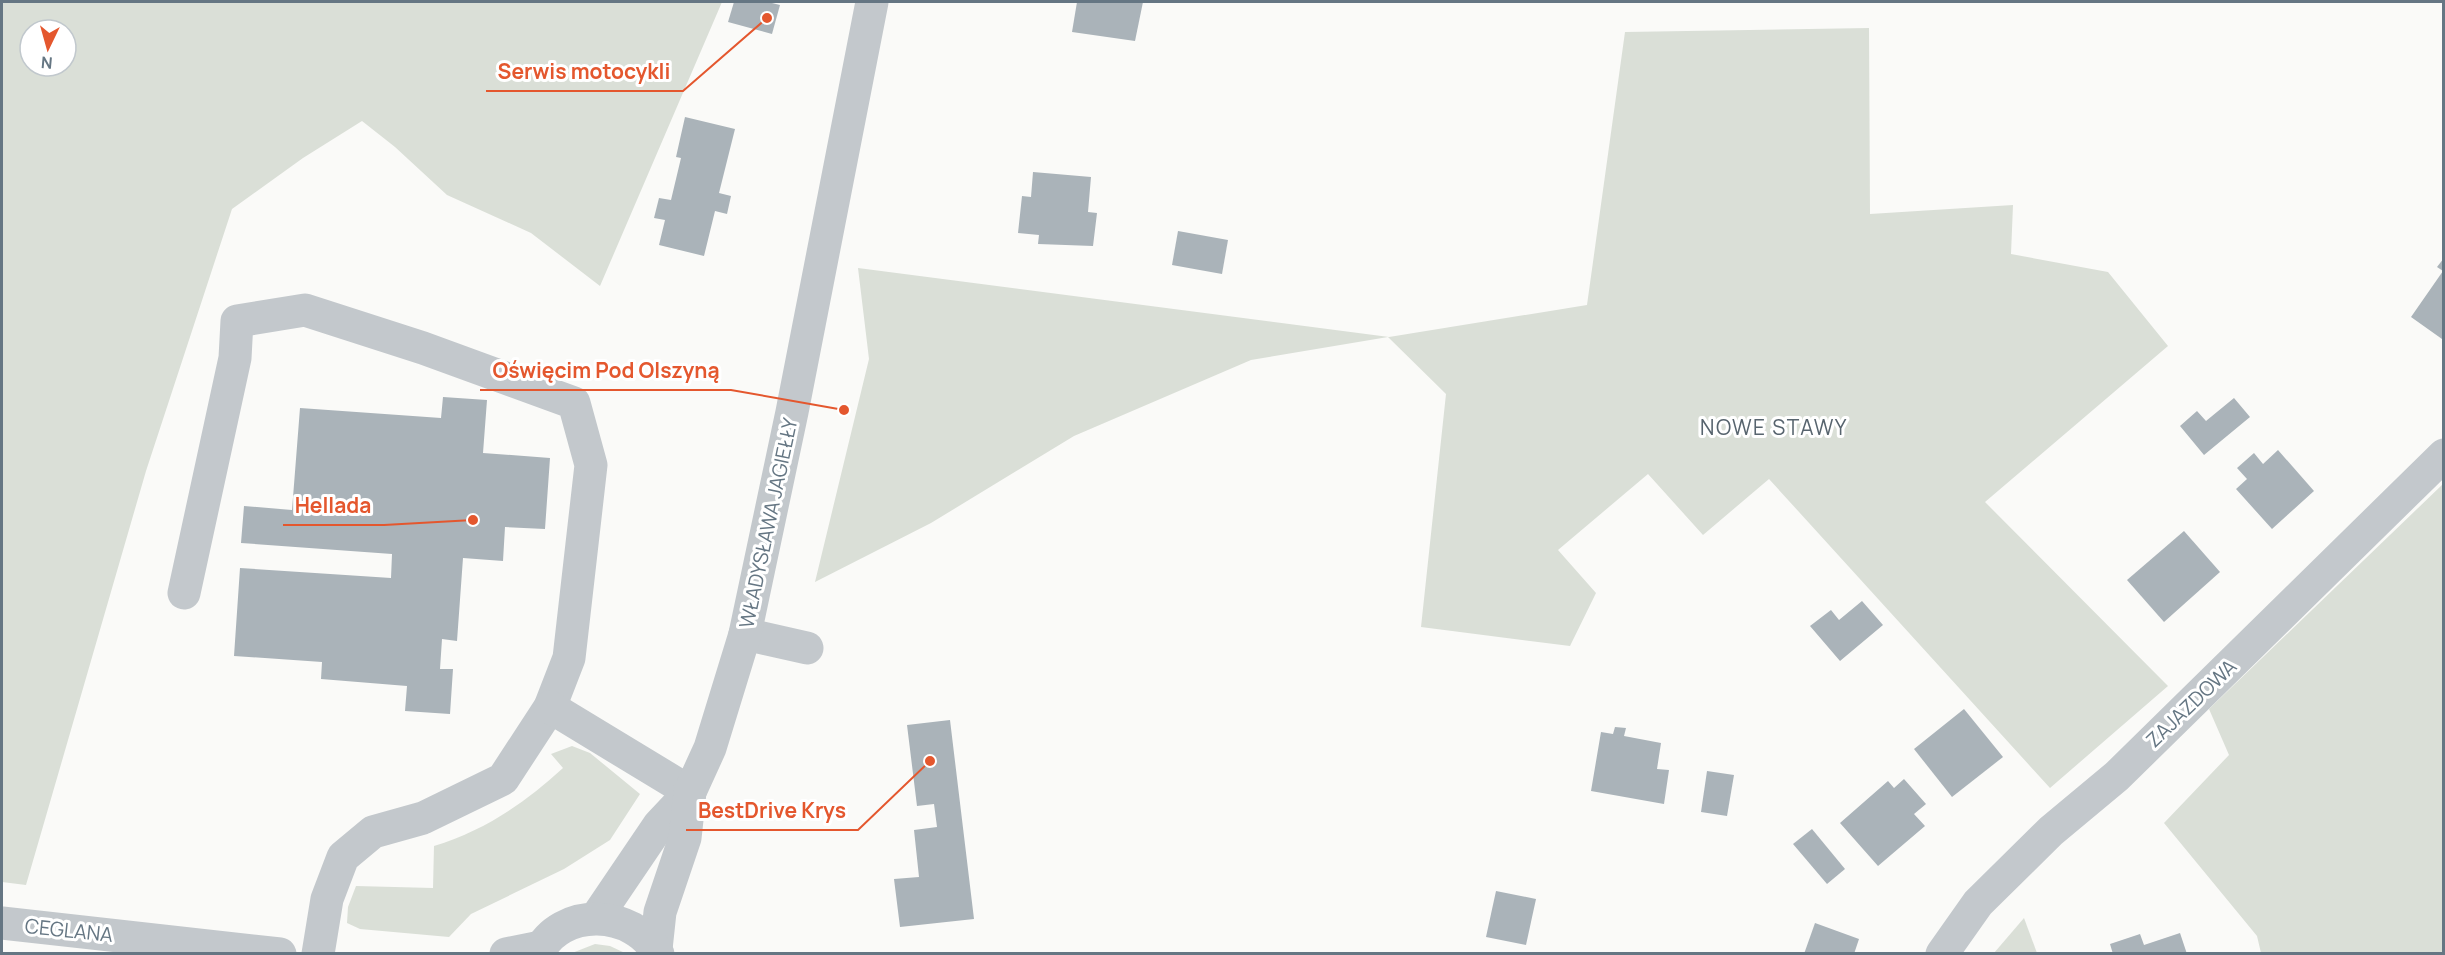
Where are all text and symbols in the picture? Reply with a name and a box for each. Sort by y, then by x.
north arrow [18,18,78,78]
text: N [40,51,53,74]
callout: Serwis motocykli [486,52,683,91]
text: Serwis motocykli [498,57,670,85]
callout: Oświęcim Pod Olszyną [480,351,731,390]
text: Oświęcim Pod Olszyną [492,356,720,384]
district label: NOWE STAWY [1700,413,1848,441]
street label: WŁADYSŁAWA JAGIEŁŁY [733,415,804,631]
callout: Hellada [283,486,384,525]
text: Hellada [295,491,371,519]
street label: ZAJAZDOWA [2140,653,2242,753]
callout: BestDrive Krys [686,791,858,830]
text: BestDrive Krys [698,796,846,824]
street label: CEGLANA [24,912,115,948]

